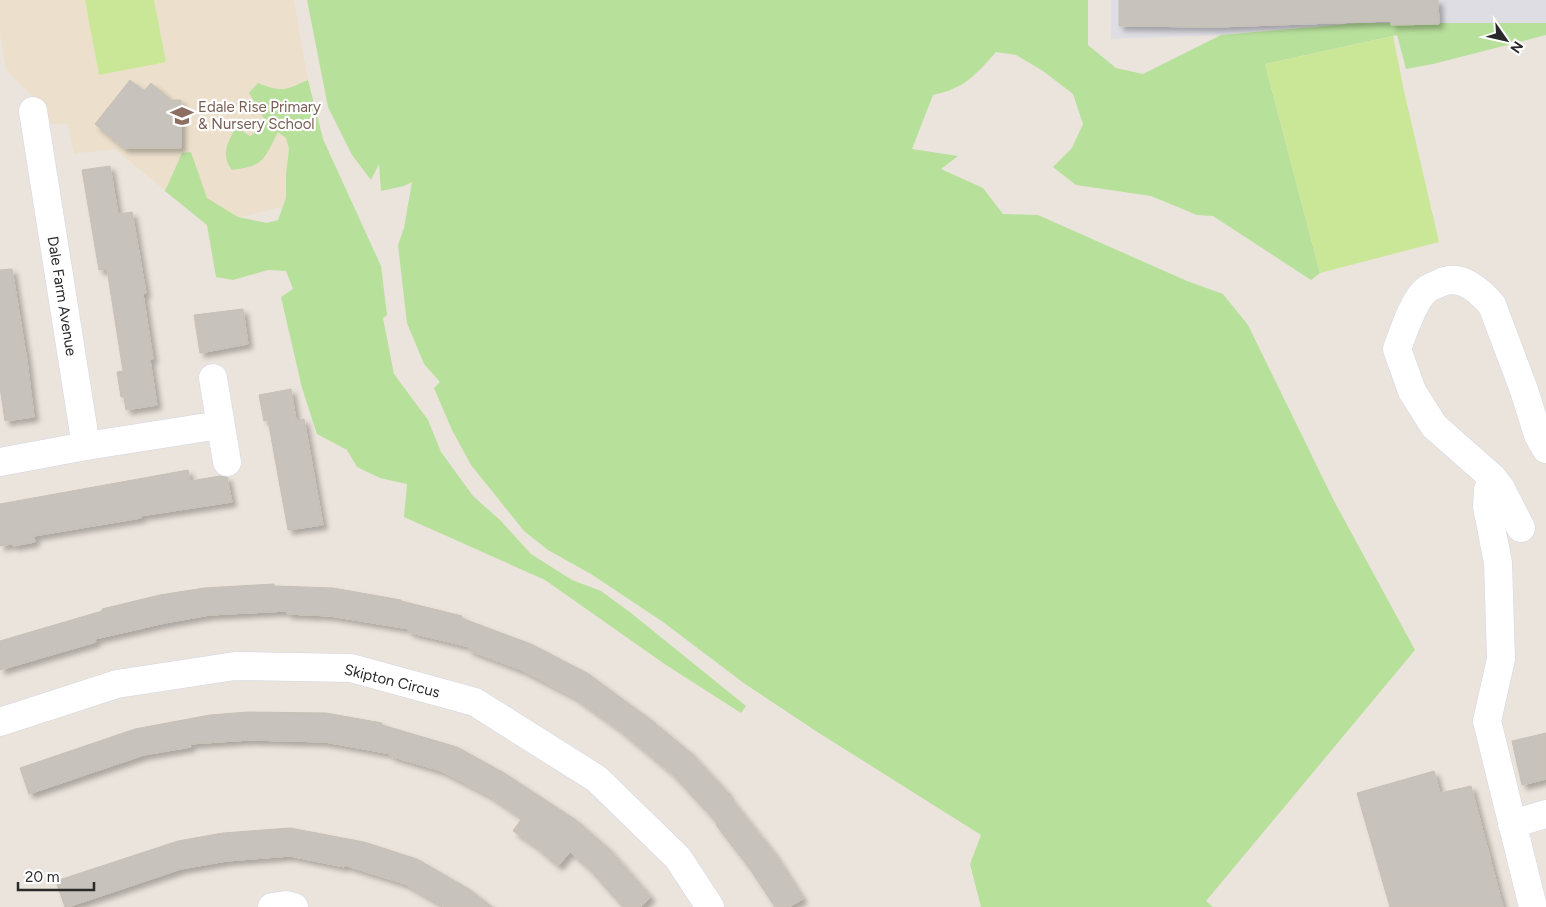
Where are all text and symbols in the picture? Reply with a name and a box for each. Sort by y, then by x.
north arrow [1481,15,1531,65]
text: N [1506,38,1526,56]
place label: Edale Rise Primary & Nursery School [198,98,321,133]
school or university icon: Edale Rise Primary & Nursery School [169,103,195,129]
street label: Dale Farm Avenue [44,235,80,357]
street label: Skipton Circus [342,660,442,702]
scale bar [18,860,94,892]
text: 20 m [25,868,59,886]

